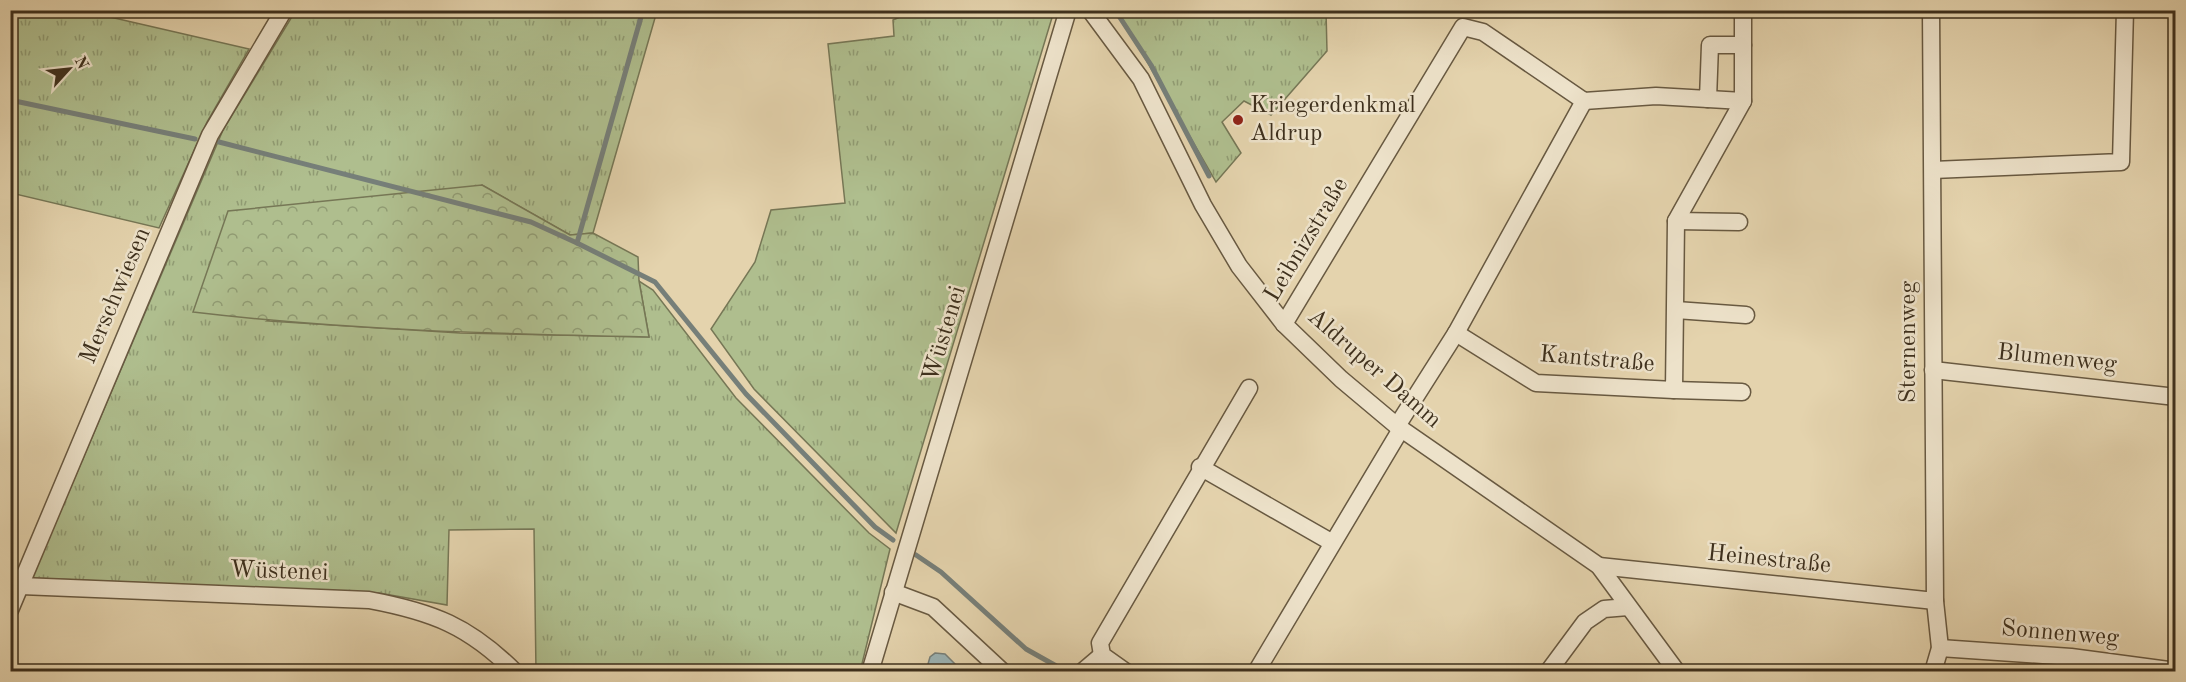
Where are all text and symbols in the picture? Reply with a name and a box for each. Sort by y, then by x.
north arrow [39,39,99,99]
text: N [71,54,91,73]
place label: Kriegerdenkmal Aldrup [1250,94,1416,146]
marker: Kriegerdenkmal Aldrup [1231,113,1245,127]
street label: Leibnizstraße [1261,174,1353,306]
street label: Merschwiesen [77,224,155,368]
street label: Sternenweg [1897,281,1921,403]
street label: Wüstenei [919,283,971,385]
street label: Aldruper Damm [1302,305,1446,433]
street label: Blumenweg [1996,341,2118,377]
street label: Kantstraße [1538,343,1656,377]
street label: Heinestraße [1706,542,1832,578]
street label: Wüstenei [229,558,329,586]
street label: Sonnenweg [2000,617,2120,651]

